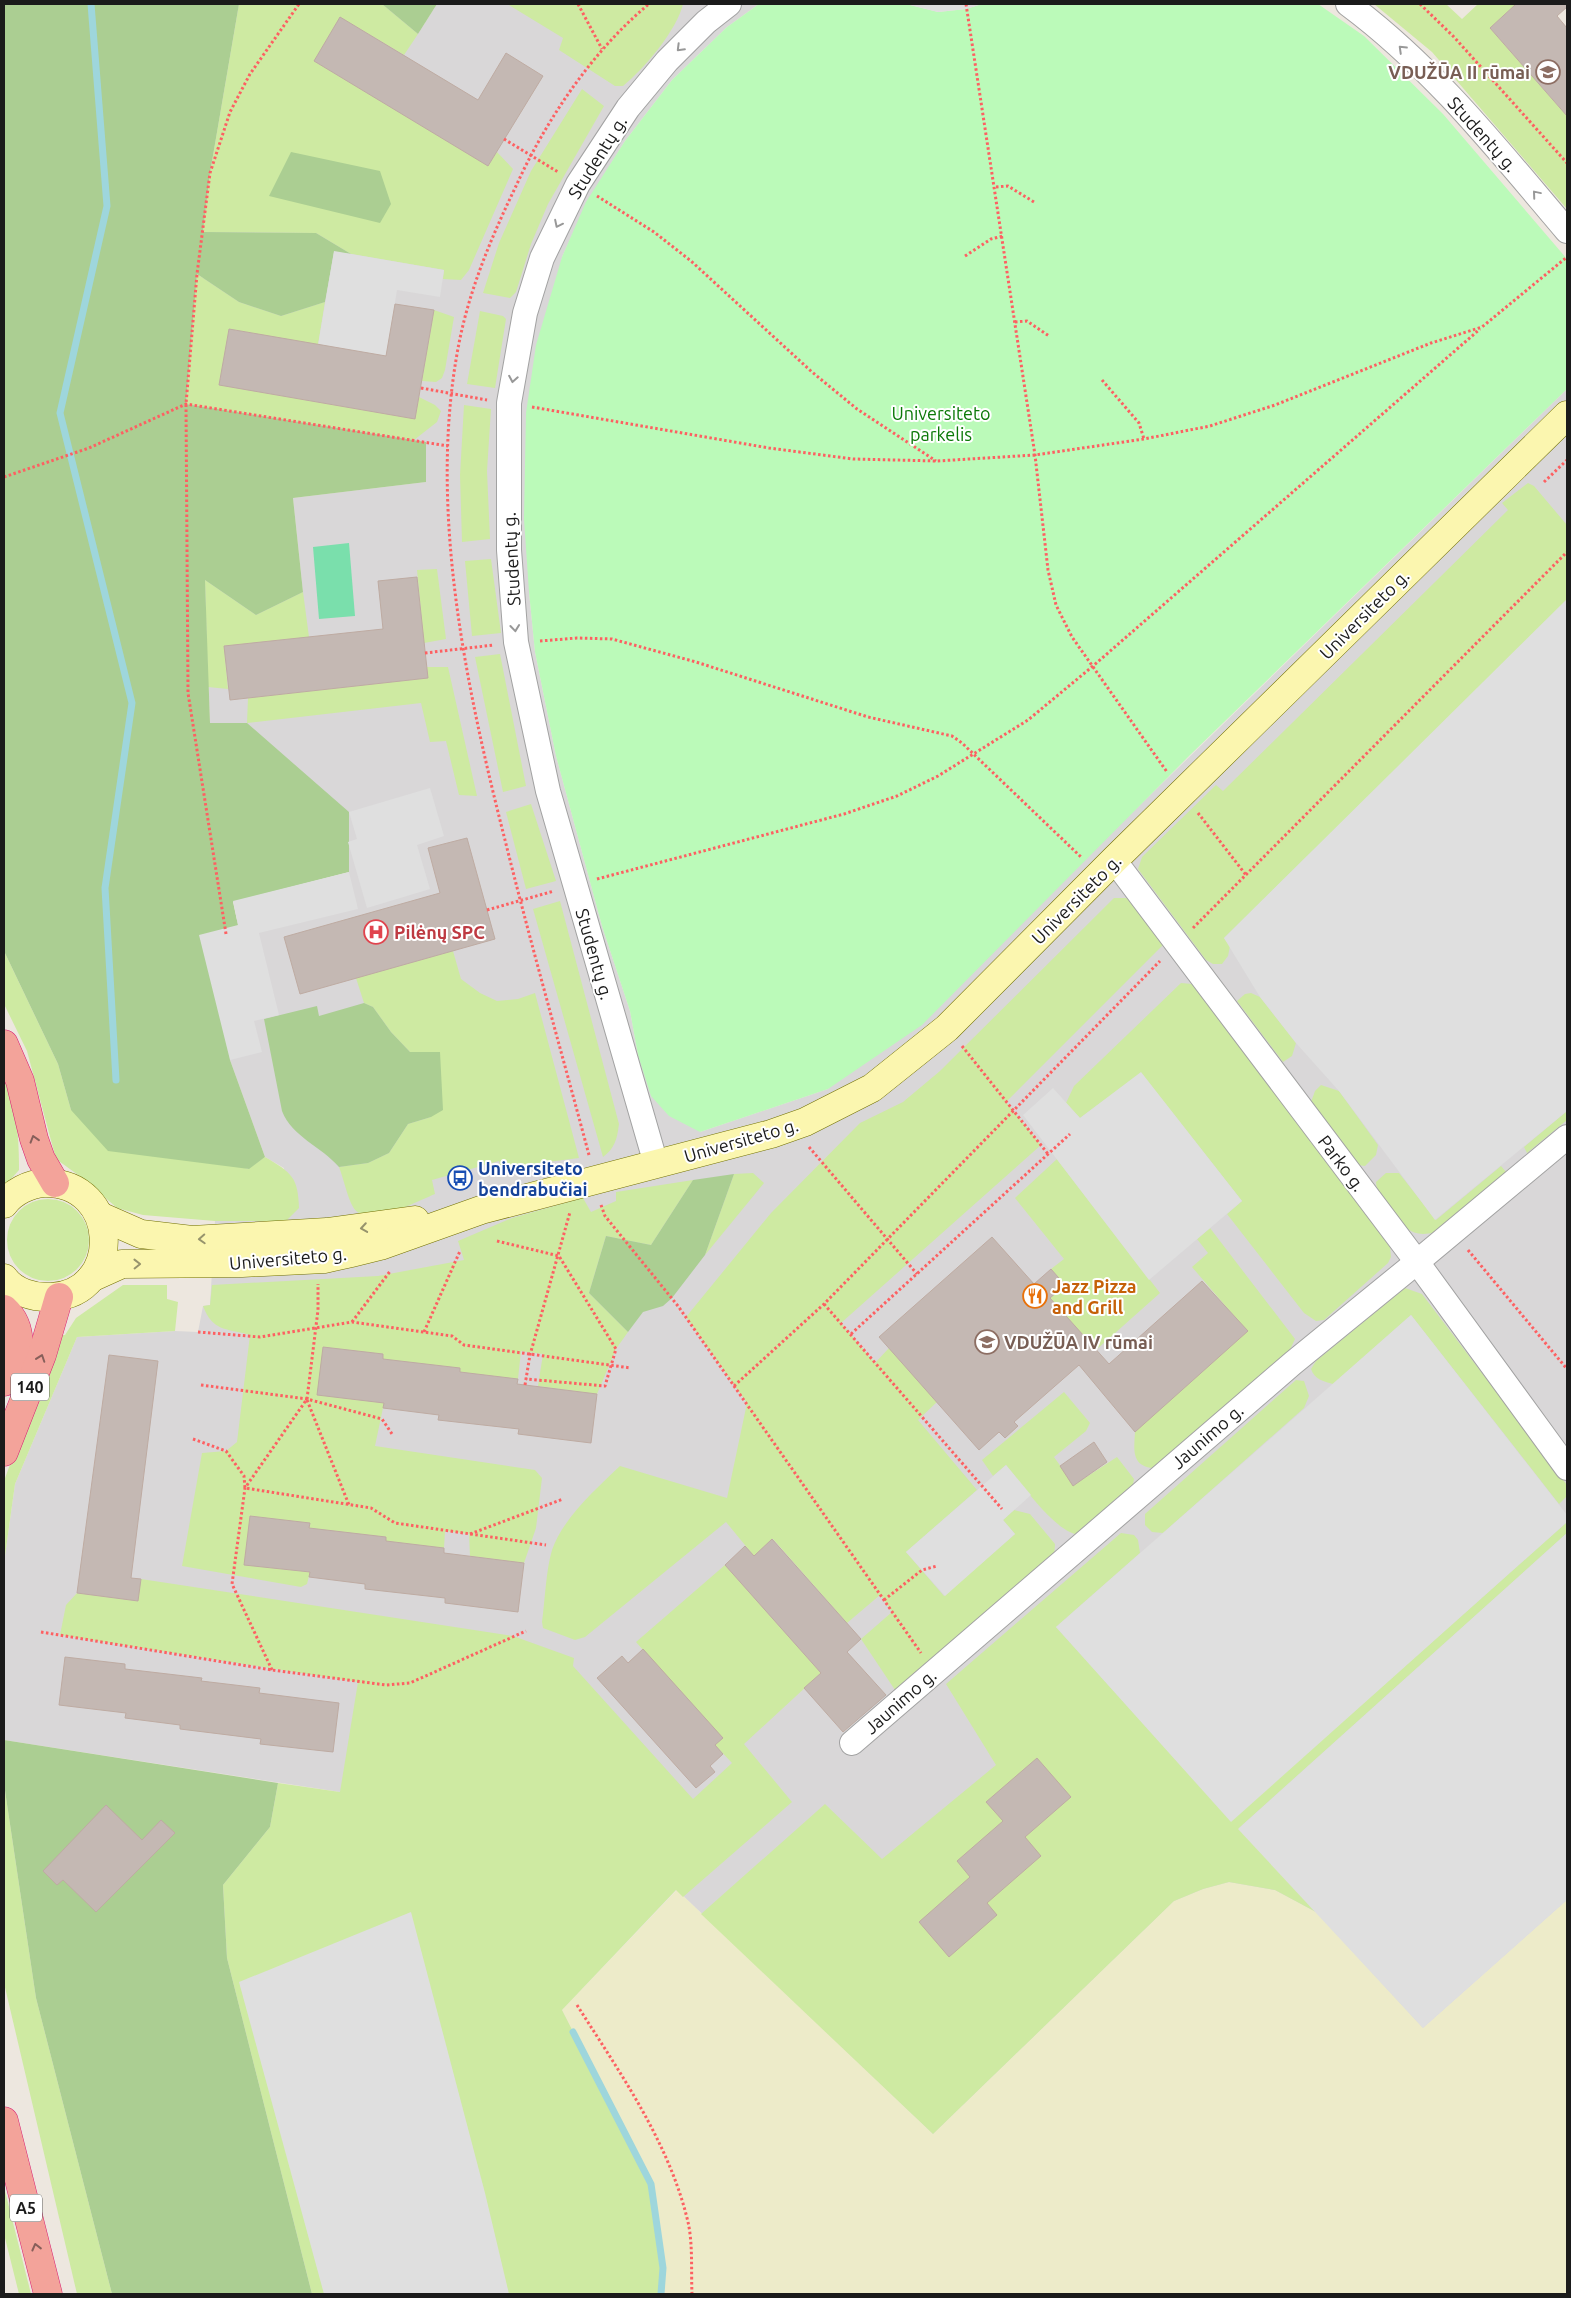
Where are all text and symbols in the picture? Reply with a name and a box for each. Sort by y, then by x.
one-way arrow [676,42,685,51]
one-way arrow [1399,46,1408,55]
school or university icon: VDUŽŪA II rūmai [1535,59,1561,85]
place label: VDUŽŪA II rūmai [1388,61,1530,82]
street label: Studentų g. [1444,92,1522,176]
street label: Studentų g. [564,112,630,202]
one-way arrow [1532,191,1541,200]
one-way arrow [554,218,564,227]
one-way arrow [508,375,519,383]
park label: Universiteto parkelis [891,403,991,444]
street label: Studentų g. [499,512,523,606]
street label: Universiteto g. [1315,565,1413,663]
one-way arrow [509,625,520,633]
street label: Universiteto g. [1027,850,1125,948]
street label: Studentų g. [572,906,618,1002]
hospital icon: Pilėnų SPC [363,919,389,945]
place label: Pilėnų SPC [394,922,485,943]
street label: Universiteto g. [682,1114,800,1166]
street label: Parko g. [1315,1131,1369,1195]
one-way arrow [30,1136,40,1144]
place label: Universiteto bendrabučiai [478,1158,587,1199]
bus stop icon: Universiteto bendrabučiai [447,1165,473,1191]
one-way arrow [359,1222,367,1233]
one-way arrow [197,1234,205,1245]
street label: Universiteto g. [228,1243,348,1273]
one-way arrow [133,1259,141,1269]
place label: Jazz Pizza and Grill [1052,1276,1137,1317]
restaurant icon: Jazz Pizza and Grill [1022,1283,1048,1309]
school or university icon: VDUŽŪA IV rūmai [974,1329,1000,1355]
place label: VDUŽŪA IV rūmai [1004,1331,1153,1352]
one-way arrow [35,1354,45,1362]
road number: 140 [11,1374,49,1400]
street label: Jaunimo g. [1167,1400,1247,1472]
street label: Jaunimo g. [860,1665,940,1737]
road number: A5 [10,2194,42,2222]
one-way arrow [31,2243,42,2251]

